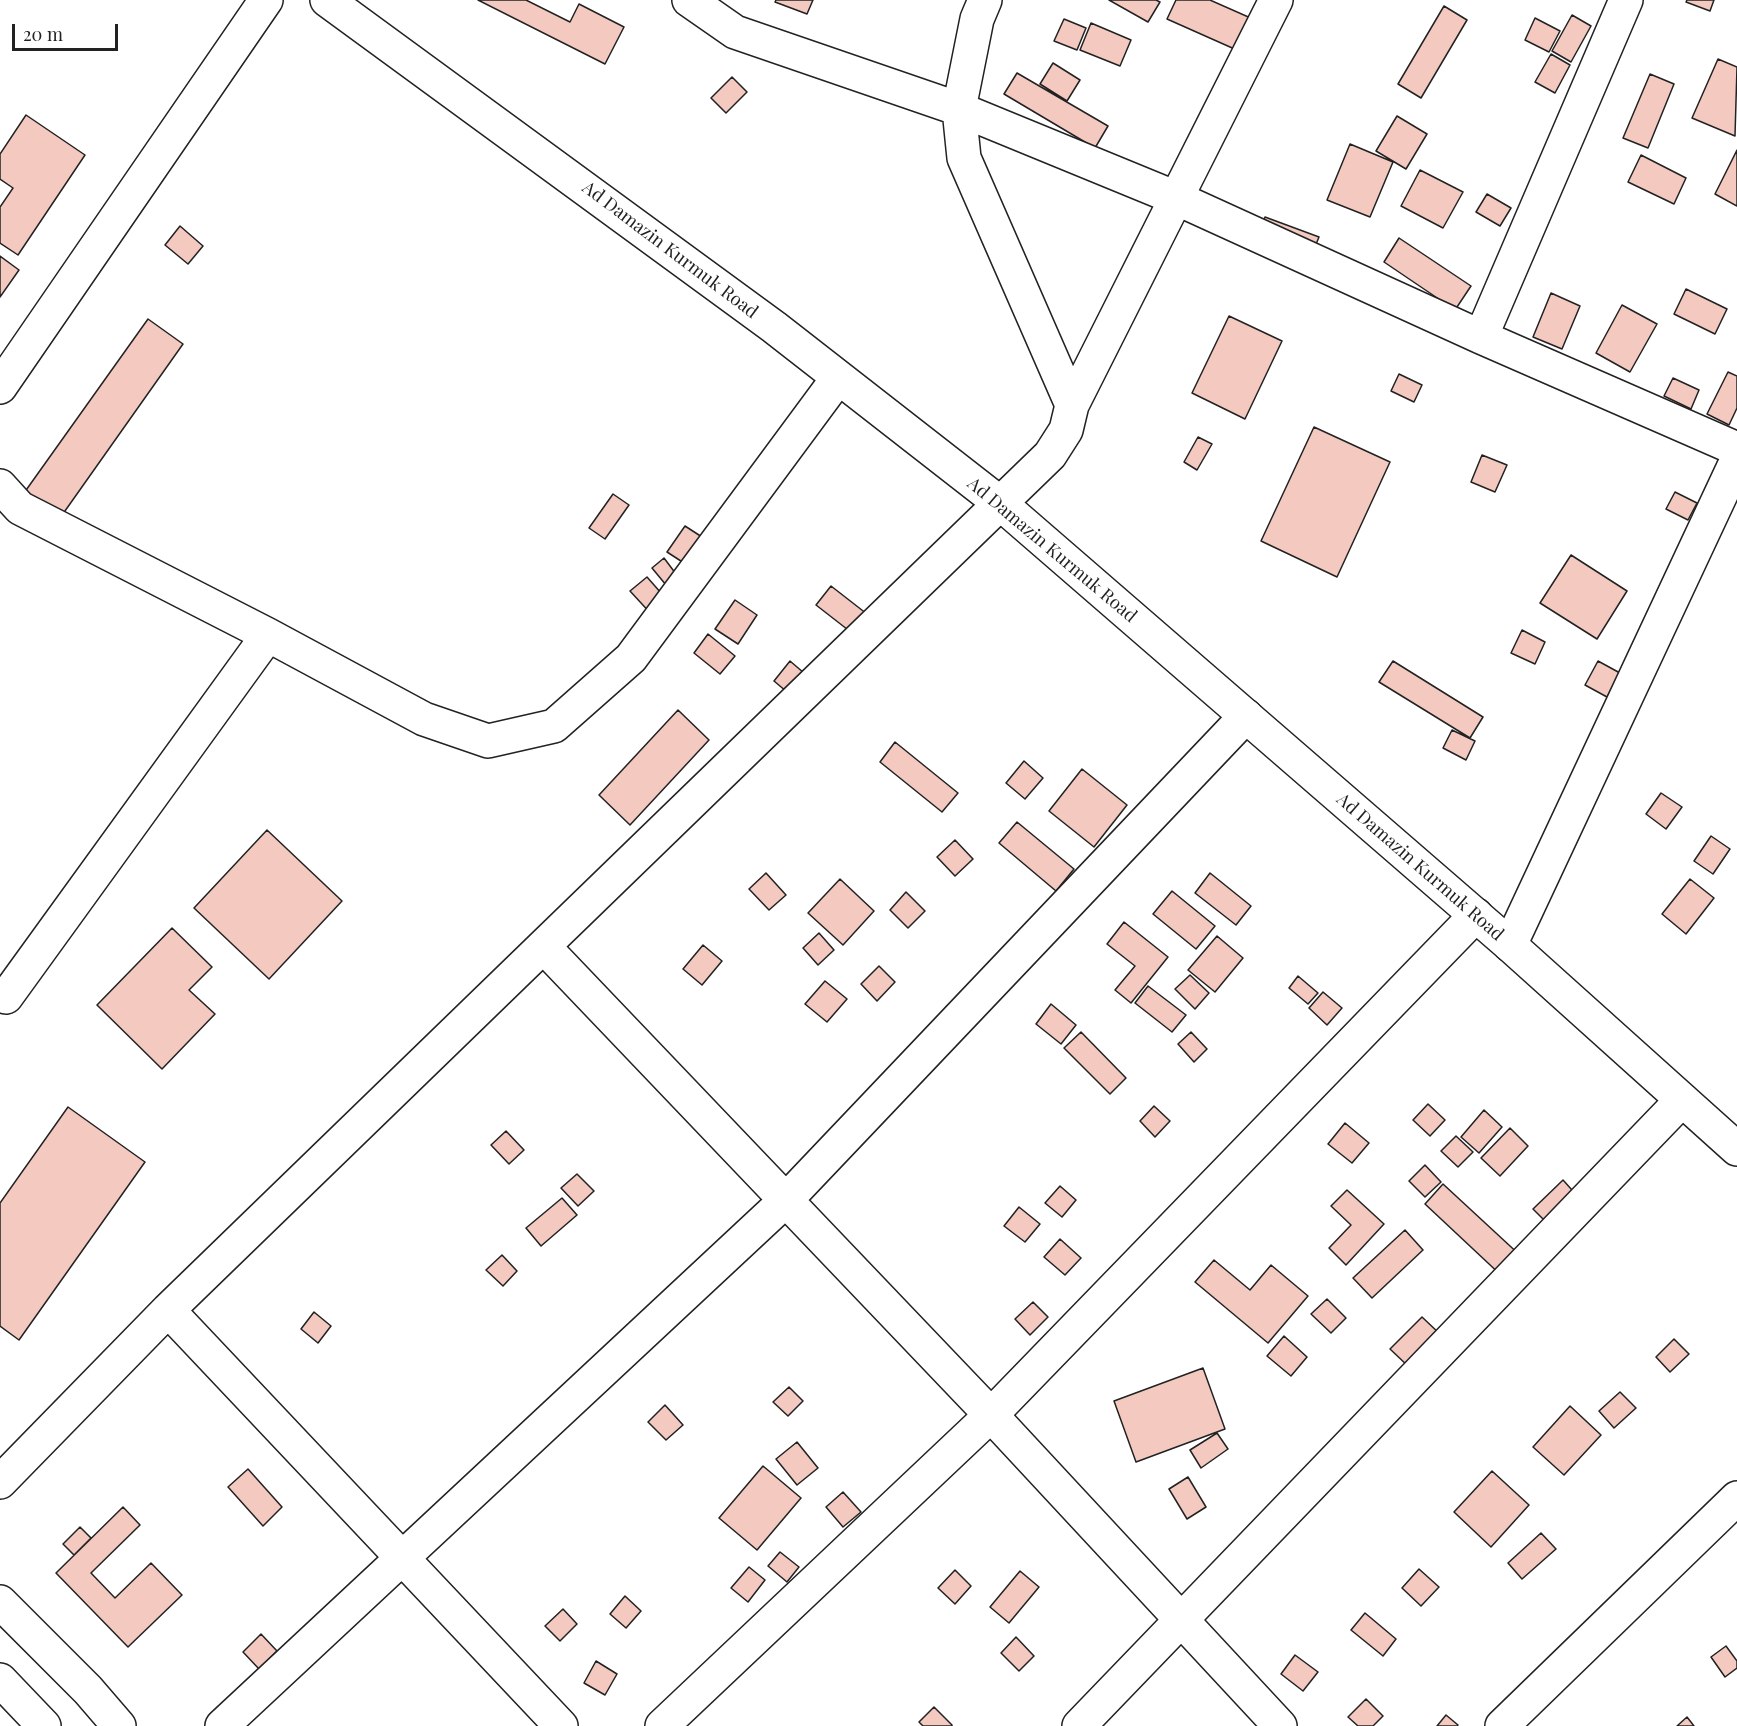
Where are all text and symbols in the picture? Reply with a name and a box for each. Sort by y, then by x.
scale bar [15,12,122,50]
text: 20 m [23,22,63,46]
street label: Ad Damazin Kurmuk Road [578,177,762,323]
street label: Ad Damazin Kurmuk Road [963,473,1141,627]
street label: Ad Damazin Kurmuk Road [1332,789,1508,945]

